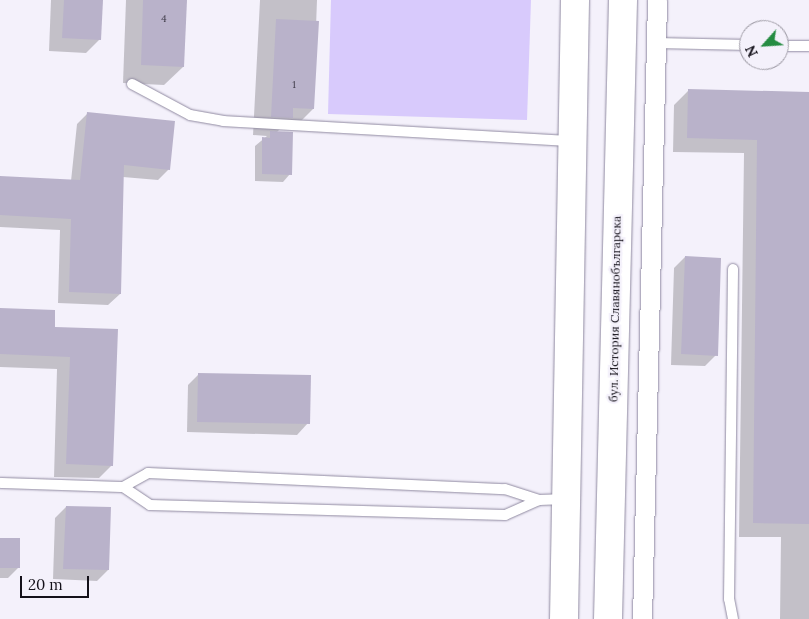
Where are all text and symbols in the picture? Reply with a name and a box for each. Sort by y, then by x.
house number: 4 [161,13,167,25]
north arrow [739,20,789,70]
text: N [741,42,762,60]
house number: 1 [292,79,296,91]
street label: бул. История Славянобългарска [606,216,624,402]
scale bar [22,566,91,598]
text: 20 m [28,575,63,594]

